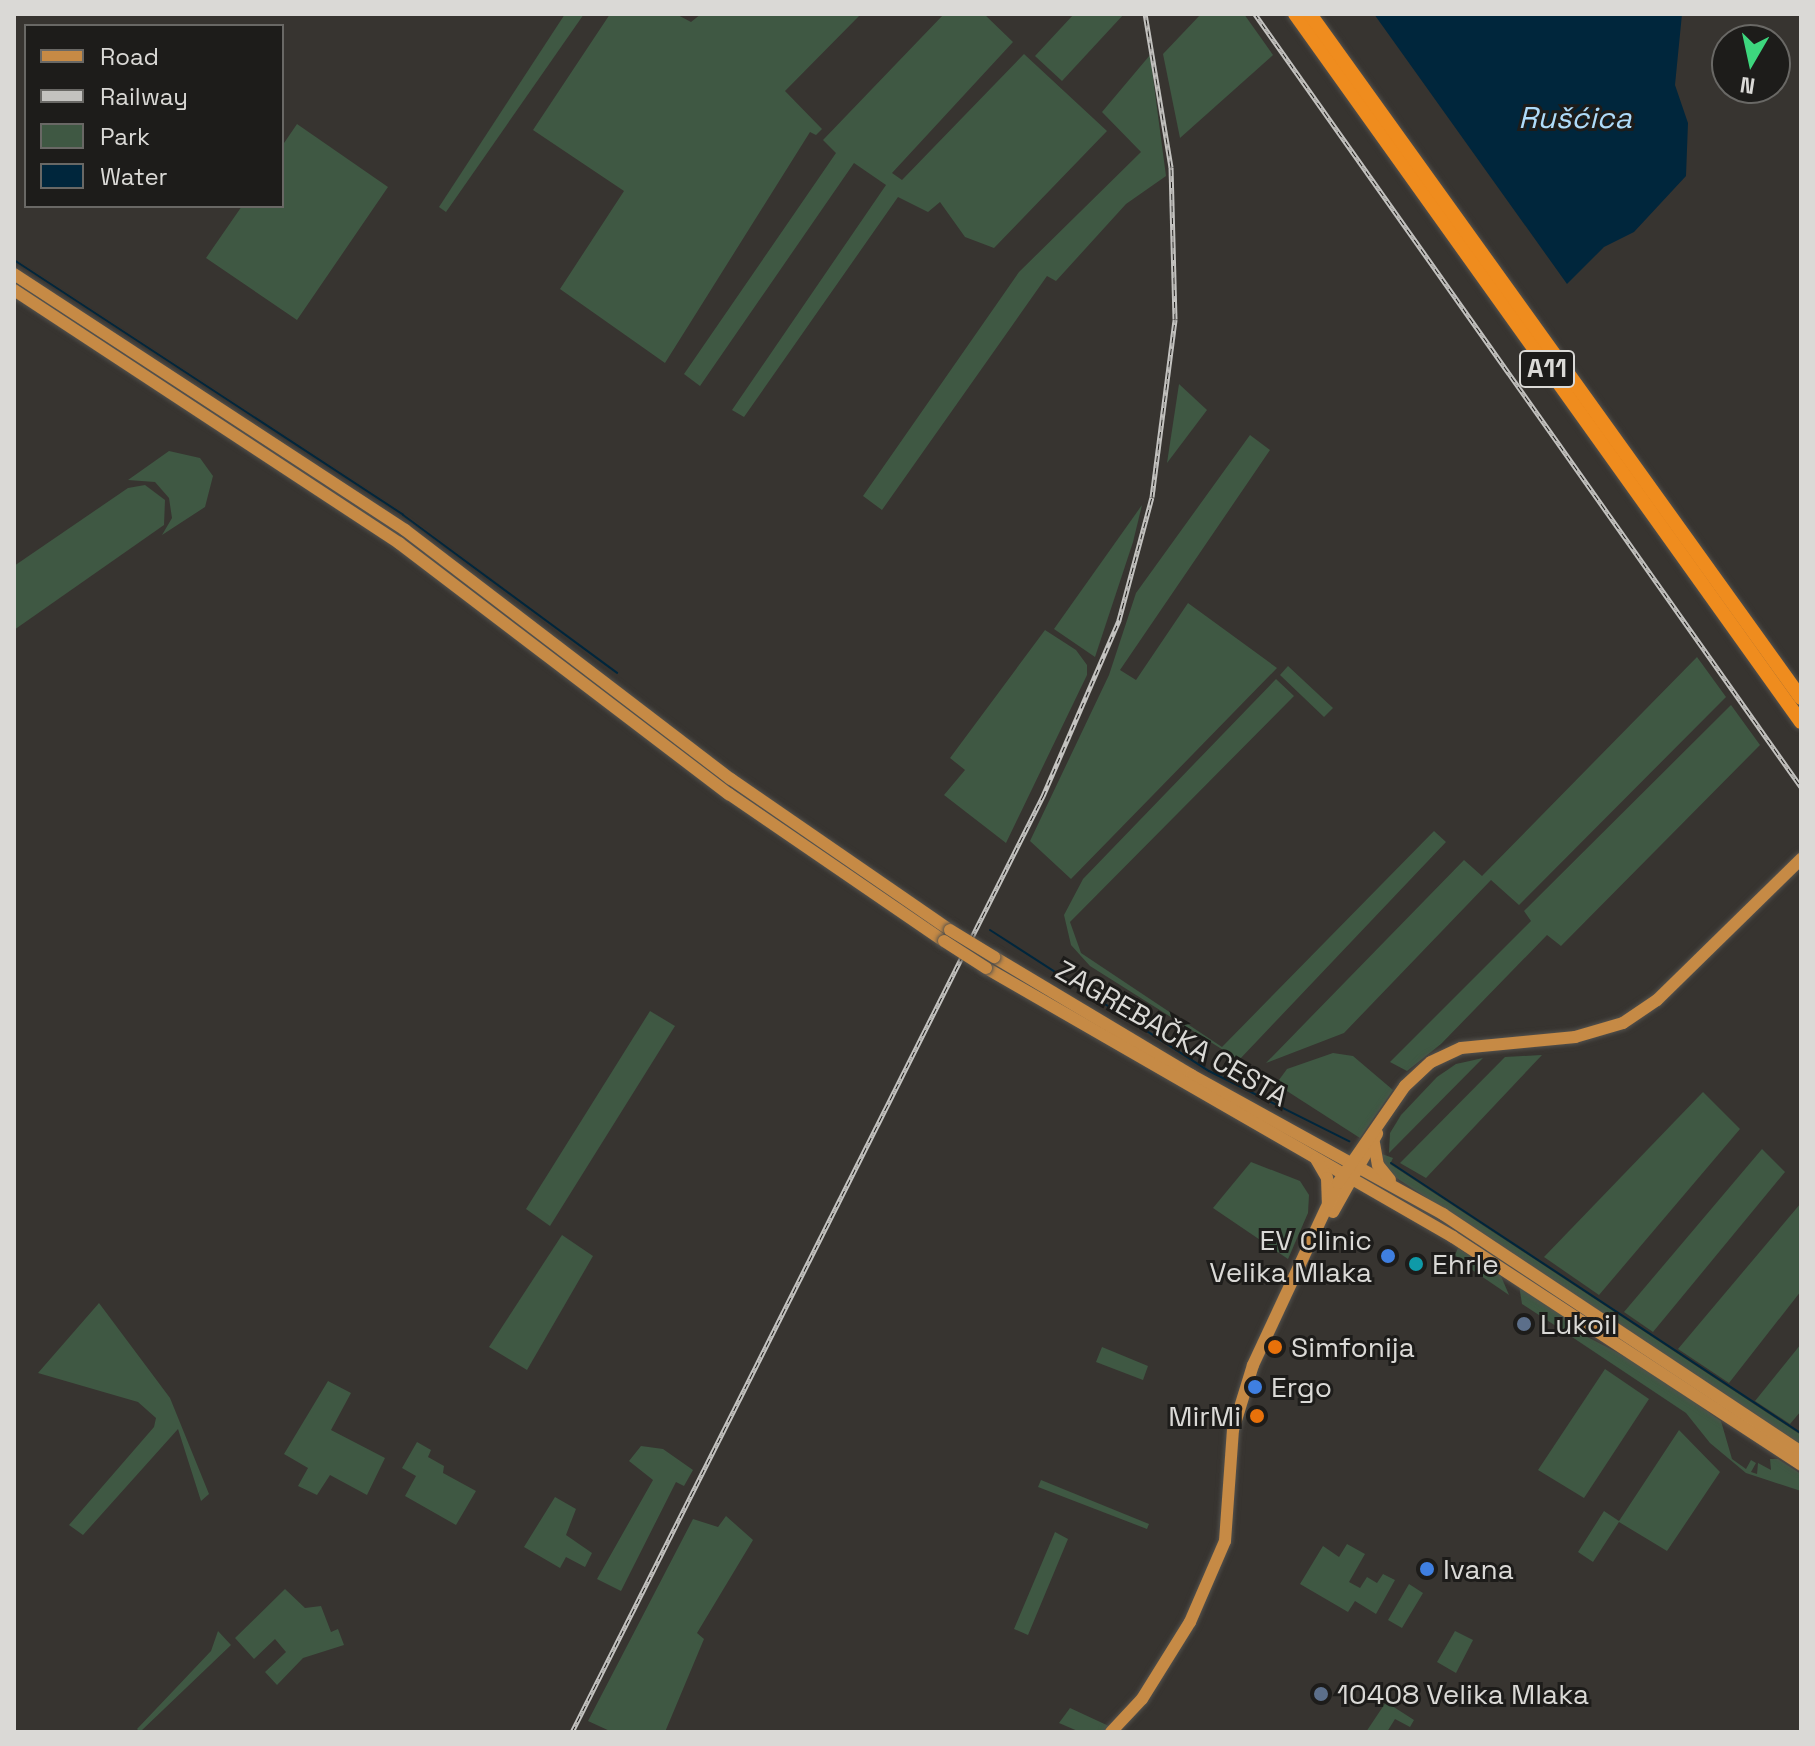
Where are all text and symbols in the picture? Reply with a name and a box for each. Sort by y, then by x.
legend [24,24,284,208]
north arrow [1711,24,1791,104]
text: Road [100,41,159,72]
text: N [1738,71,1757,101]
text: Railway [100,81,188,112]
water label: Rušćica [1518,100,1632,136]
text: Park [100,121,150,152]
text: Water [100,161,168,192]
road number: A11 [1519,347,1575,391]
street label: ZAGREBAČKA CESTA [1050,953,1294,1113]
place label: EV Clinic Velika Mlaka [1209,1223,1372,1289]
marker: EV Clinic Velika Mlaka [1379,1247,1397,1265]
place label: Ehrle [1432,1247,1499,1281]
marker: Ehrle [1407,1255,1425,1273]
place label: Lukoil [1540,1307,1618,1341]
marker: Lukoil [1515,1315,1533,1333]
place label: Simfonija [1291,1330,1415,1364]
marker: Simfonija [1266,1338,1284,1356]
place label: Ergo [1271,1370,1332,1404]
marker: Ergo [1246,1378,1264,1396]
place label: MirMi [1168,1399,1241,1433]
marker: MirMi [1248,1407,1266,1425]
place label: Ivana [1443,1552,1514,1586]
marker: Ivana [1418,1560,1436,1578]
place label: 10408 Velika Mlaka [1337,1677,1589,1711]
marker: 10408 Velika Mlaka [1312,1685,1330,1703]

